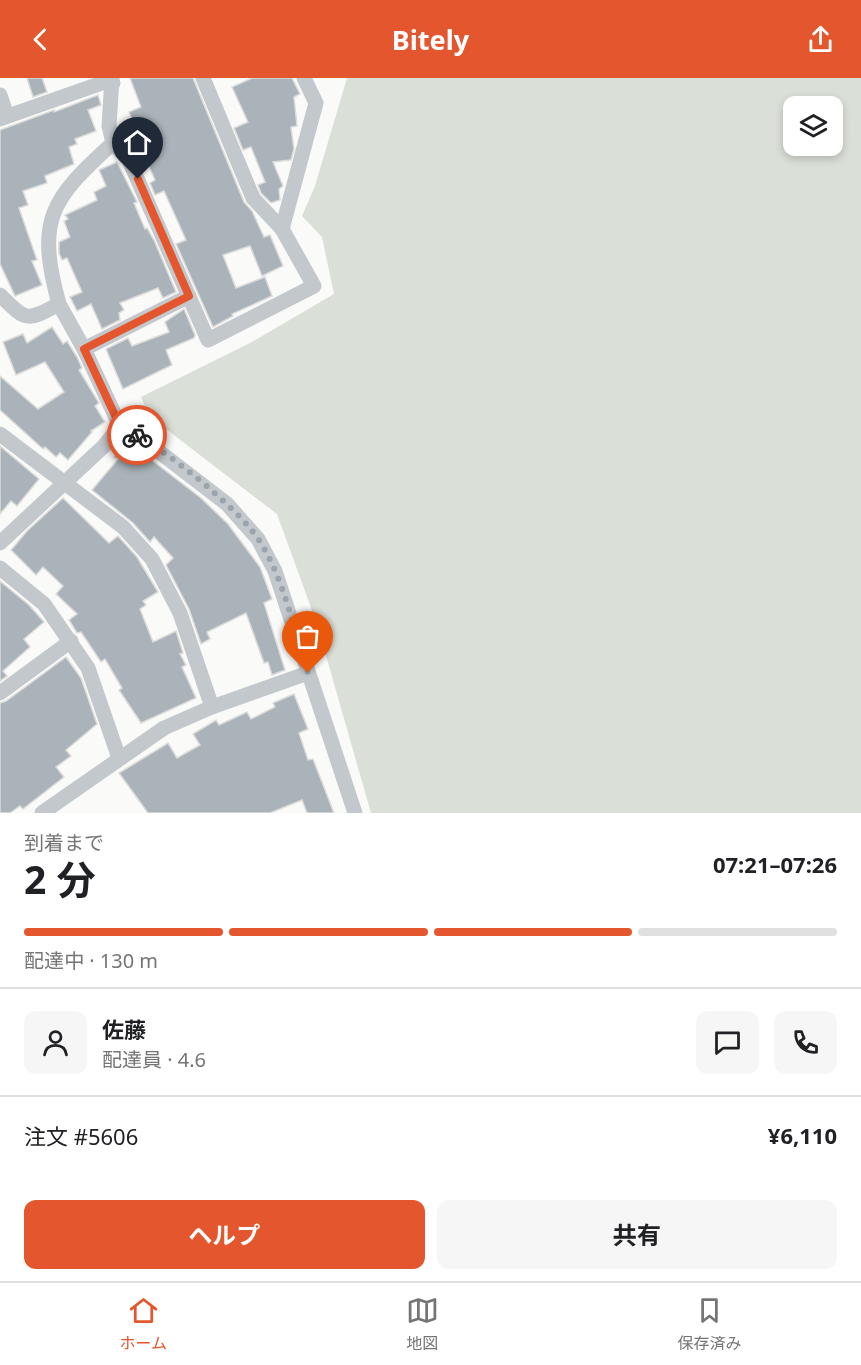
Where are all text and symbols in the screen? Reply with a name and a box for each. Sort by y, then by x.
text: Bitely [392,21,469,58]
icon: back [24,23,57,56]
icon: share [804,23,837,56]
map controls [783,96,843,156]
button: layers [783,96,843,156]
pin [112,117,163,179]
icon: home [121,126,154,159]
courier [107,405,167,465]
icon: bike [121,419,154,452]
pin [282,611,333,673]
icon: bag [291,620,324,653]
text: 到着まで [24,829,104,856]
text: 07:21–07:26 [713,849,837,879]
text: 2 分 [24,852,95,905]
text: 配達中 · 130 m [24,947,158,974]
button: person [24,1011,87,1074]
button: chat [696,1011,759,1074]
button: phone [774,1011,837,1074]
text: 佐藤 [102,1014,146,1044]
text: 配達員 · 4.6 [102,1046,206,1073]
text: ¥6,110 [768,1120,837,1150]
text: 注文 #5606 [24,1121,138,1151]
button: ヘルプ [24,1200,425,1269]
button: 共有 [437,1200,837,1269]
tab: ホーム [119,1294,167,1354]
tab: 地図 [406,1294,439,1354]
tab: 保存済み [678,1294,742,1354]

